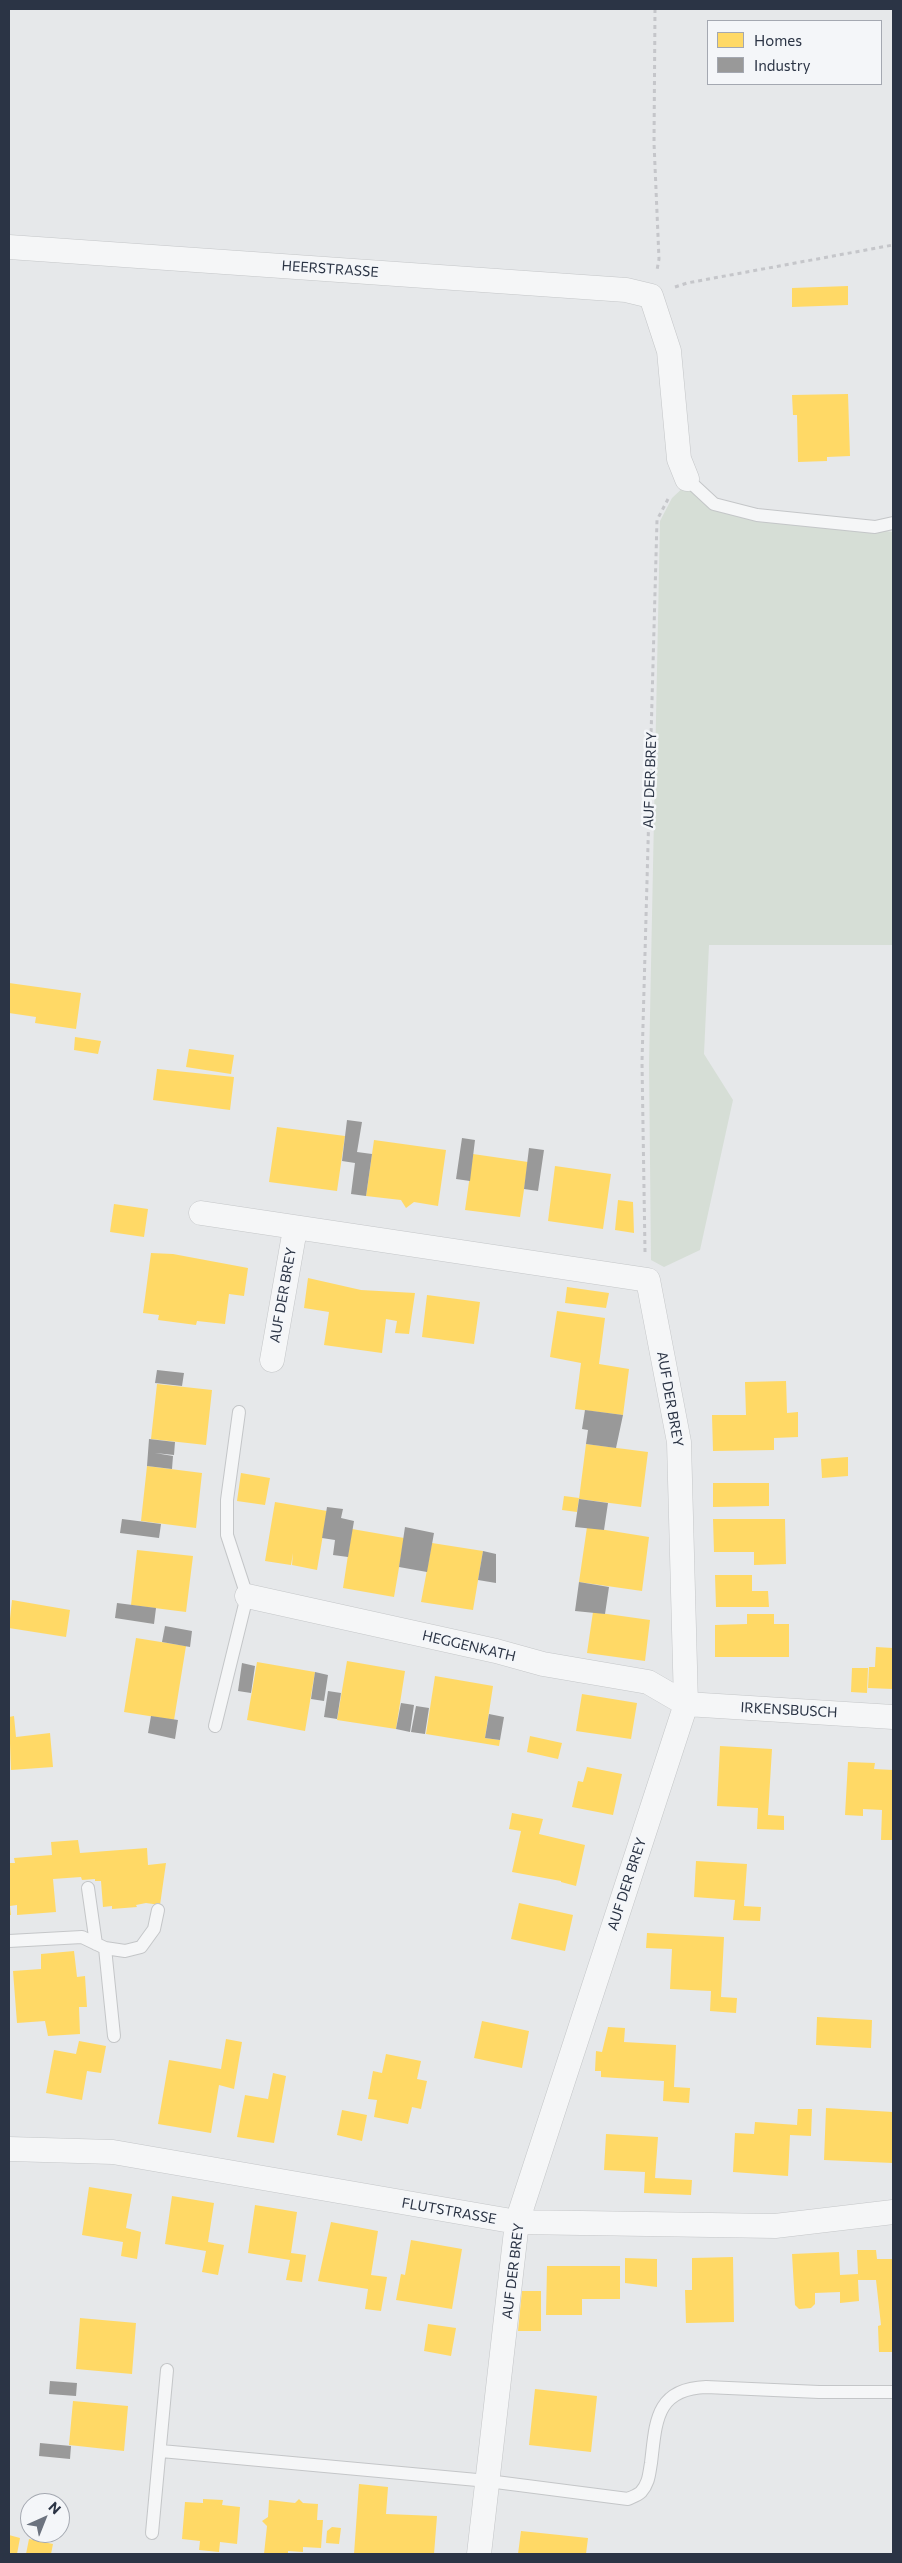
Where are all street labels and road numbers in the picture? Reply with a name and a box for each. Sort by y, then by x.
street label: HEERSTRASSE [281,257,379,281]
street label: AUF DER BREY [640,731,660,829]
street label: AUF DER BREY [266,1246,300,1344]
street label: AUF DER BREY [653,1350,687,1448]
street label: HEGGENKATH [421,1627,517,1665]
street label: IRKENSBUSCH [740,1699,838,1721]
street label: AUF DER BREY [604,1835,650,1933]
street label: FLUTSTRASSE [400,2194,498,2228]
street label: AUF DER BREY [499,2222,527,2320]

